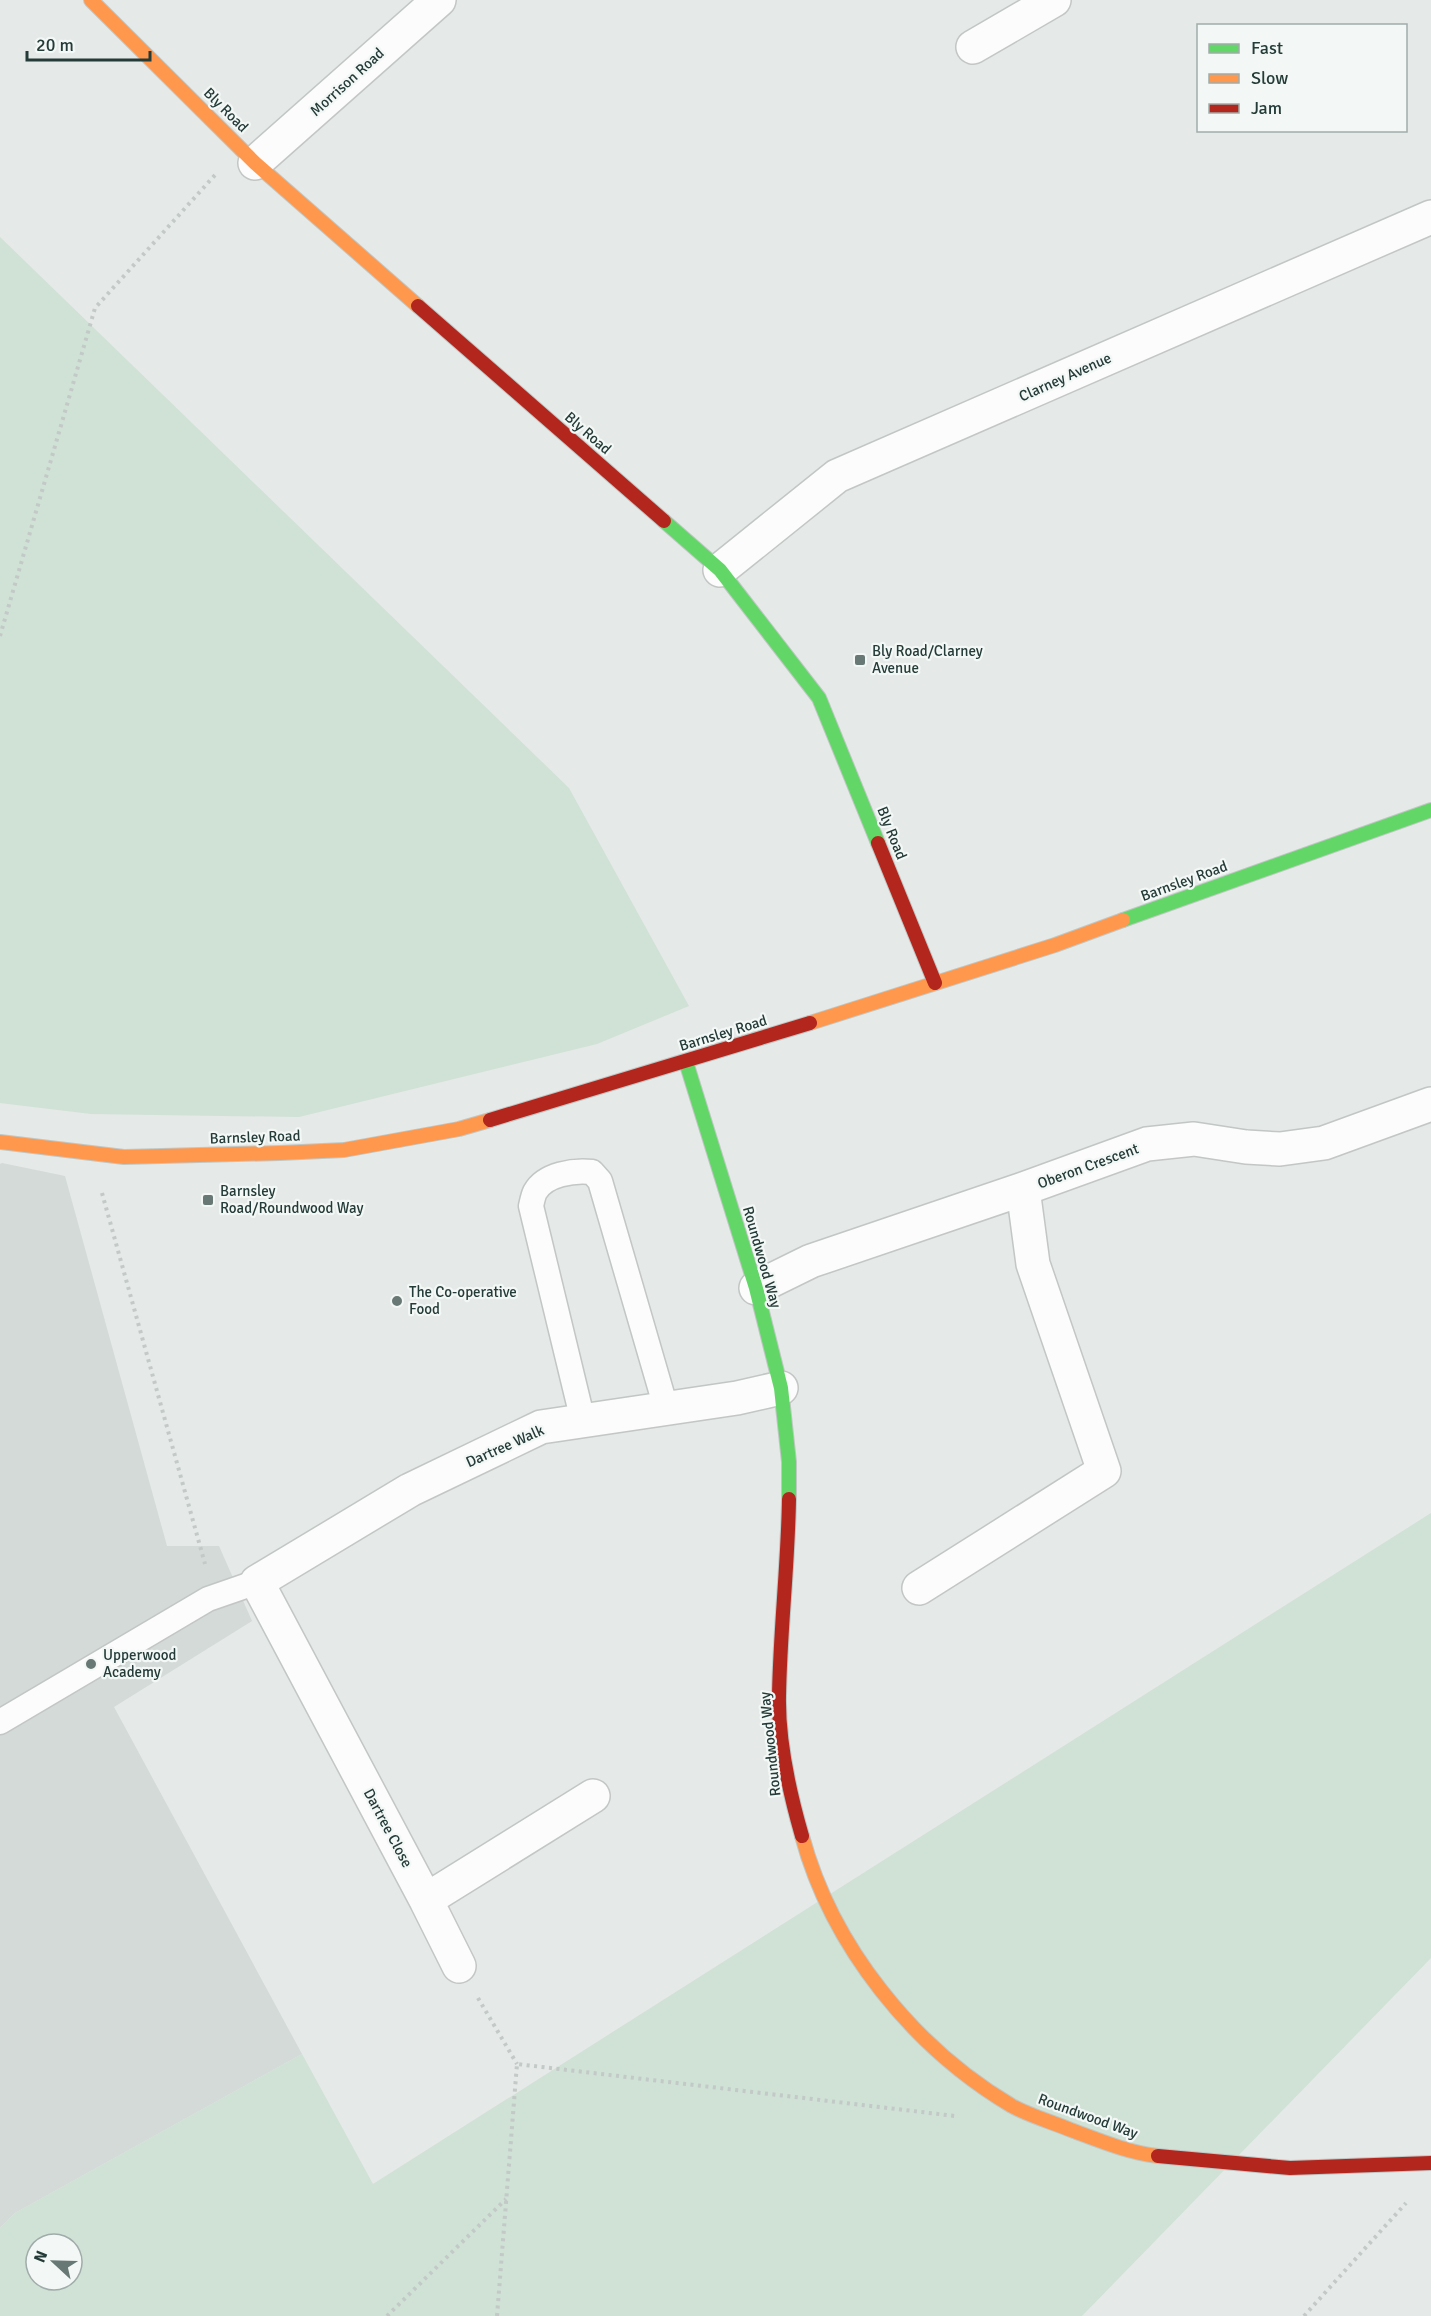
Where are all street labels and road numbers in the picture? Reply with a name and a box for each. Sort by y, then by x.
street label: Morrison Road [306,44,388,120]
street label: Bly Road [200,84,252,136]
street label: Clarney Avenue [1016,349,1114,405]
street label: Bly Road [561,408,615,458]
street label: Bly Road [873,804,911,862]
street label: Barnsley Road [1138,857,1230,905]
street label: Barnsley Road [677,1011,769,1055]
street label: Barnsley Road [209,1126,301,1148]
street label: Oberon Crescent [1035,1139,1141,1193]
street label: Roundwood Way [739,1204,785,1310]
street label: Dartree Walk [463,1421,547,1471]
street label: Roundwood Way [756,1691,784,1797]
street label: Dartree Close [360,1785,416,1871]
street label: Roundwood Way [1036,2090,1140,2142]

